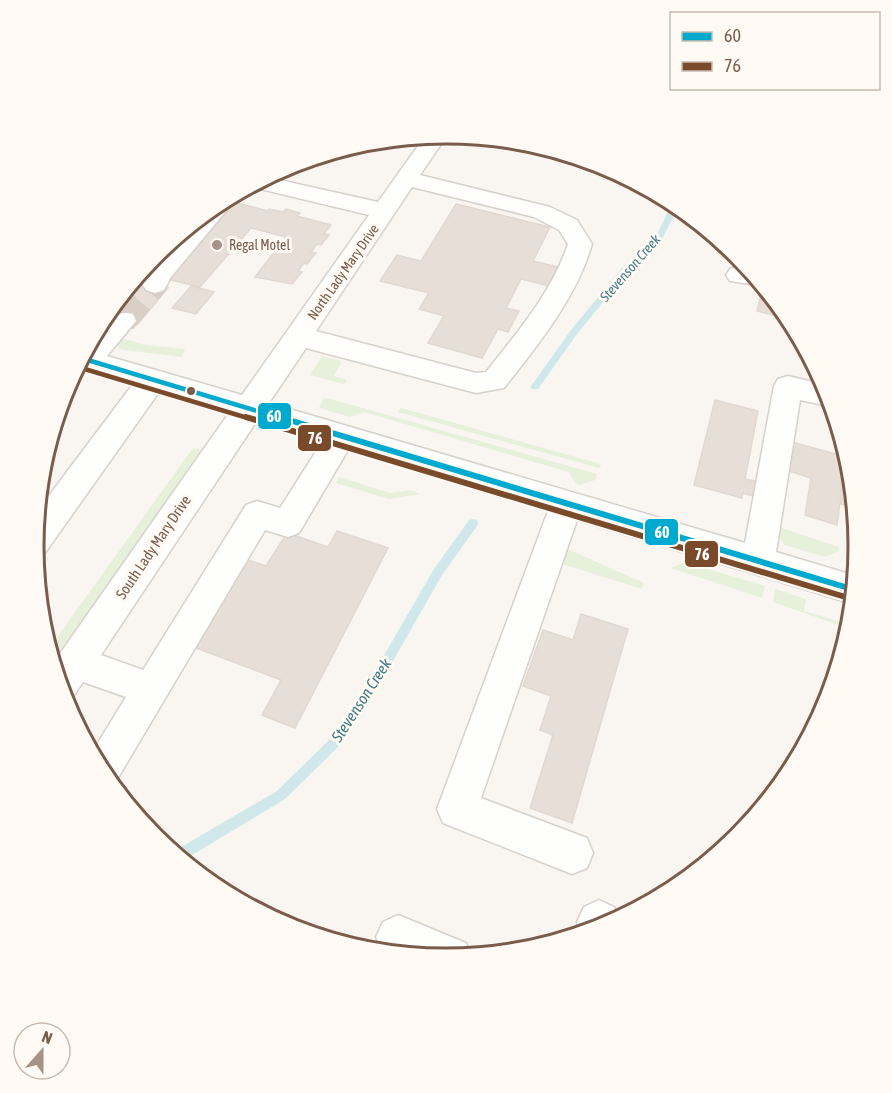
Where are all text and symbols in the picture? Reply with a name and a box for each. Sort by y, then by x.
legend [670,12,880,90]
text: 60 [724,25,741,46]
text: 76 [724,55,741,76]
street label: North Lady Mary Drive [304,221,382,323]
water label: Stevenson Creek [596,231,664,306]
place label: Regal Motel [229,237,290,253]
marker: Regal Motel [210,238,224,252]
unlabelled marker [185,385,197,397]
line badge: 60 [257,402,292,430]
text: 60 [266,407,282,425]
line badge: 76 [297,424,332,452]
text: 76 [307,429,323,447]
street label: South Lady Mary Drive [112,492,194,602]
line badge: 60 [644,518,679,546]
text: 60 [654,523,670,541]
line badge: 76 [684,540,719,568]
text: 76 [694,545,710,563]
water label: Stevenson Creek [327,654,395,746]
north arrow [12,1021,72,1081]
text: N [40,1027,55,1047]

